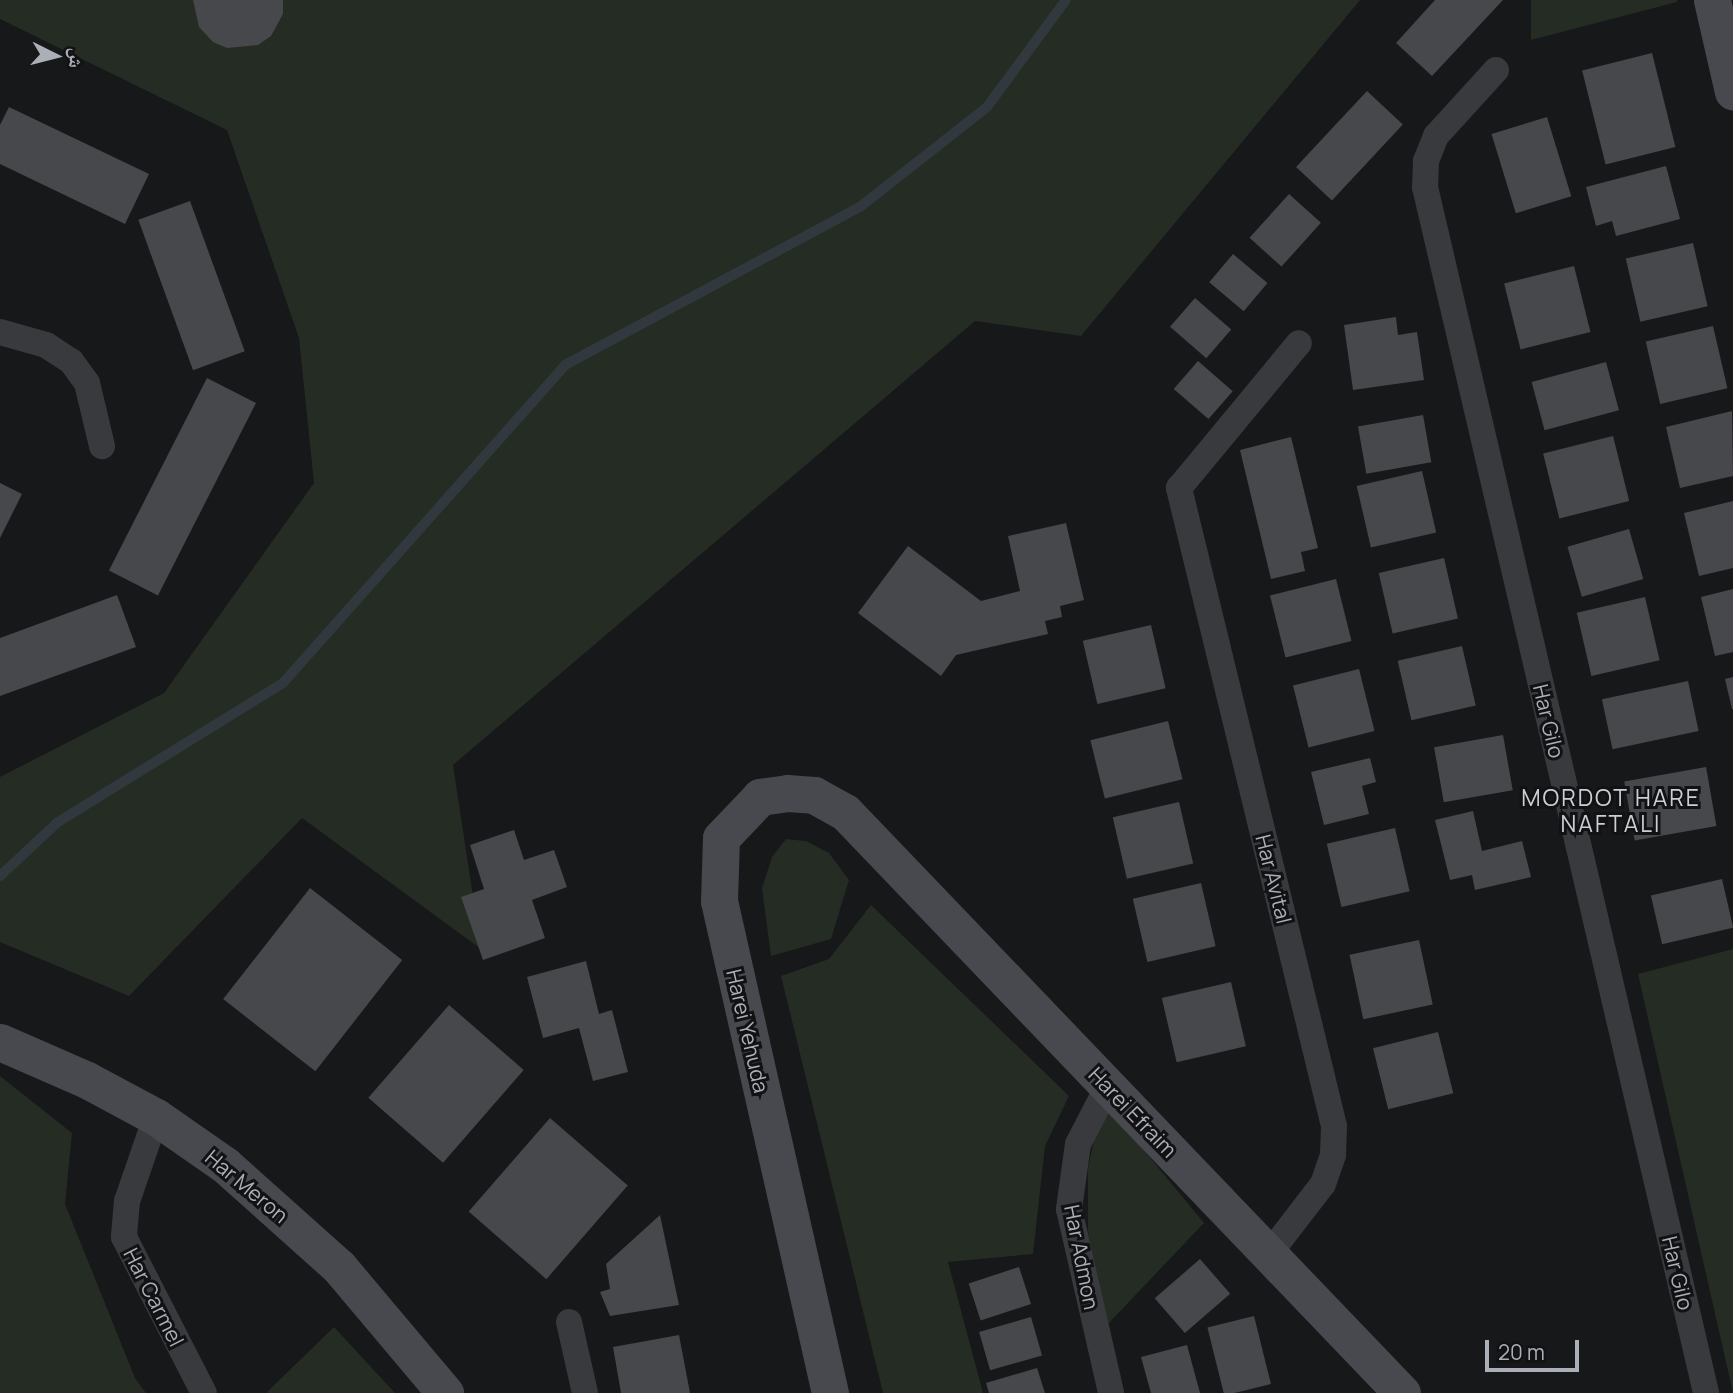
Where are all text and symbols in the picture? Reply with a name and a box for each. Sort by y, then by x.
north arrow [21,21,91,91]
text: ش [63,47,91,70]
street label: Har Gilo [1528,682,1570,760]
district label: MORDOT HARE NAFTALI [1522,783,1700,837]
street label: Har Avital [1251,832,1297,926]
street label: Harei Yehuda [722,967,774,1095]
street label: Harei Efraim [1084,1062,1182,1162]
street label: Har Meron [201,1144,293,1228]
street label: Har Admon [1060,1202,1104,1312]
street label: Har Gilo [1657,1234,1699,1312]
street label: Har Carmel [118,1244,190,1350]
scale bar [1488,1326,1582,1370]
text: 20 m [1498,1338,1545,1366]

